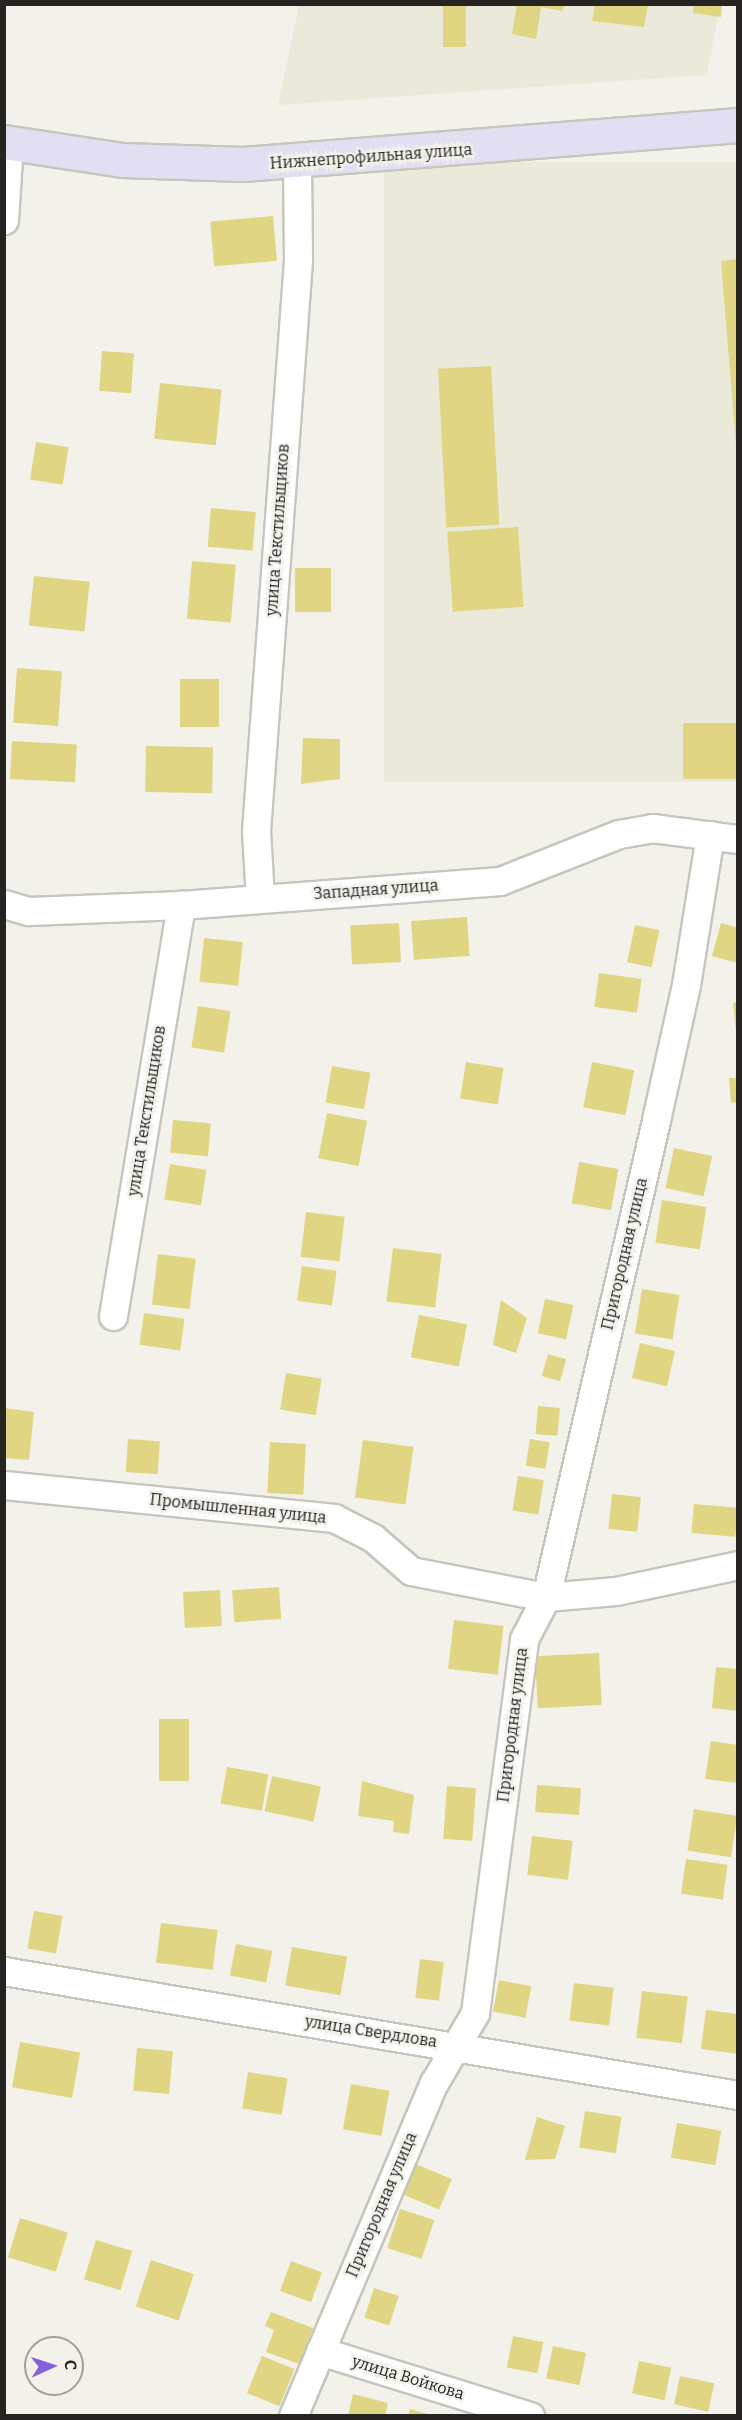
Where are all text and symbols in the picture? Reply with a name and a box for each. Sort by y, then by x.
street label: Нижнепрофильная улица [269,140,473,174]
street label: улица Текстильщиков [262,443,294,617]
street label: Западная улица [313,876,439,904]
street label: улица Текстильщиков [124,1024,170,1198]
street label: Пригородная улица [598,1176,652,1332]
street label: Промышленная улица [149,1490,327,1528]
street label: Пригородная улица [494,1647,532,1803]
street label: улица Свердлова [304,2012,438,2052]
street label: Пригородная улица [343,2130,421,2280]
north arrow [24,2336,84,2396]
street label: улица Войкова [350,2352,466,2404]
text: С [61,2360,80,2371]

